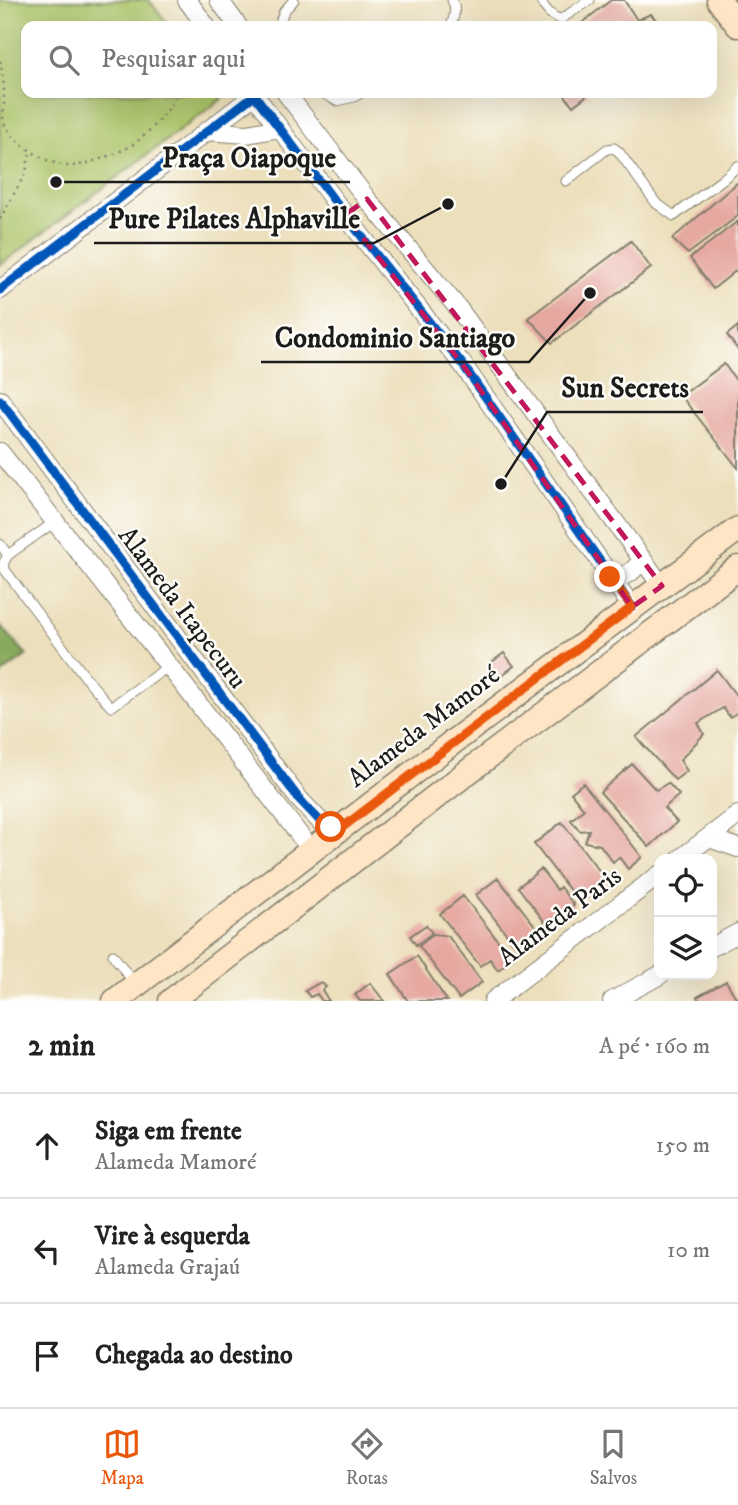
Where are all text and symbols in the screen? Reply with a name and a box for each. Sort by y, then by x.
search box [21,21,717,98]
icon: search [45,41,83,79]
text: Pesquisar aqui [101,43,245,76]
callout: Praça Oiapoque [148,133,350,182]
text: Praça Oiapoque [162,141,336,177]
callout: Pure Pilates Alphaville [94,194,374,243]
text: Pure Pilates Alphaville [108,202,360,237]
callout: Condominio Santiago [261,313,529,362]
text: Condominio Santiago [275,321,516,356]
callout: Sun Secrets [547,363,703,412]
text: Sun Secrets [561,371,689,406]
street label: Alameda Itapecuru [110,520,254,696]
route end [594,561,625,592]
street label: Alameda Mamoré [341,659,507,795]
route start [315,811,346,842]
map controls [654,854,717,980]
button: locate [654,854,717,917]
street label: Alameda Paris [492,860,628,974]
button: layers [654,917,717,980]
text: 2 min [28,1028,95,1065]
text: A pé · 160 m [599,1032,710,1061]
text: Siga em frente [95,1115,242,1148]
icon: ahead [28,1127,66,1165]
text: 150 m [656,1131,710,1160]
text: Alameda Mamoré [95,1148,256,1177]
text: Vire à esquerda [95,1220,250,1253]
icon: left [28,1232,66,1270]
text: 10 m [667,1236,710,1265]
text: Alameda Grajaú [95,1253,240,1282]
icon: arrive [28,1337,66,1375]
text: Chegada ao destino [95,1339,293,1372]
tab: Mapa [101,1425,144,1490]
tab: Rotas [346,1425,388,1490]
tab: Salvos [590,1425,637,1490]

